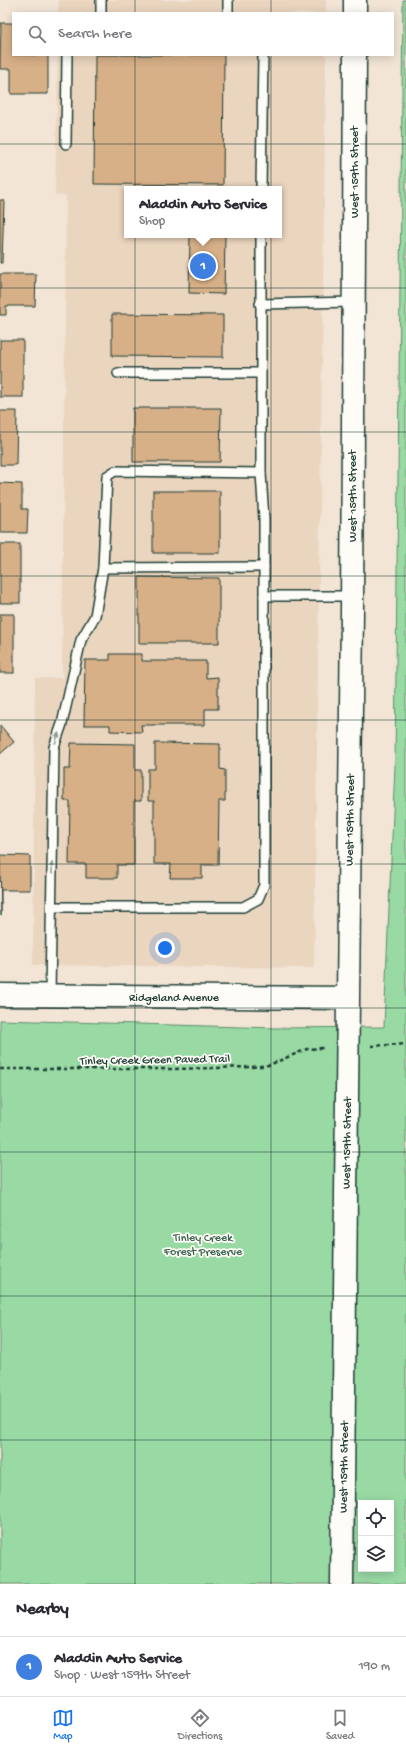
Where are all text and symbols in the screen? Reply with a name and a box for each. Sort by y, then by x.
search box [12,12,394,56]
icon: search [26,23,48,45]
text: Search here [58,25,132,43]
street label: West 159th Street [349,125,363,218]
popup [124,186,282,238]
text: Aladdin Auto Service [139,196,267,214]
text: Shop [139,214,165,229]
pin: 1 [190,251,216,281]
street label: West 159th Street [347,449,361,542]
one-way arrow [54,732,60,744]
street label: West 159th Street [343,773,359,866]
one-way arrow [49,861,55,874]
your location [155,938,175,958]
street label: Ridgeland Avenue [129,992,220,1006]
street label: Tinley Creek Green Paved Trail [79,1053,230,1069]
street label: West 159th Street [340,1096,356,1189]
park label: Tinley Creek Forest Preserve [163,1232,243,1260]
street label: West 159th Street [337,1420,353,1513]
map controls [358,1500,394,1572]
button: locate [358,1500,394,1536]
button: layers [358,1536,394,1572]
text: Nearby [16,1600,69,1620]
text: Aladdin Auto Service [54,1650,182,1668]
text: 1 [26,1659,32,1674]
text: 190 m [359,1659,390,1674]
text: Shop · West 159th Street [54,1668,190,1683]
tab: Map [52,1707,74,1743]
tab: Directions [178,1707,222,1743]
tab: Saved [326,1707,354,1743]

